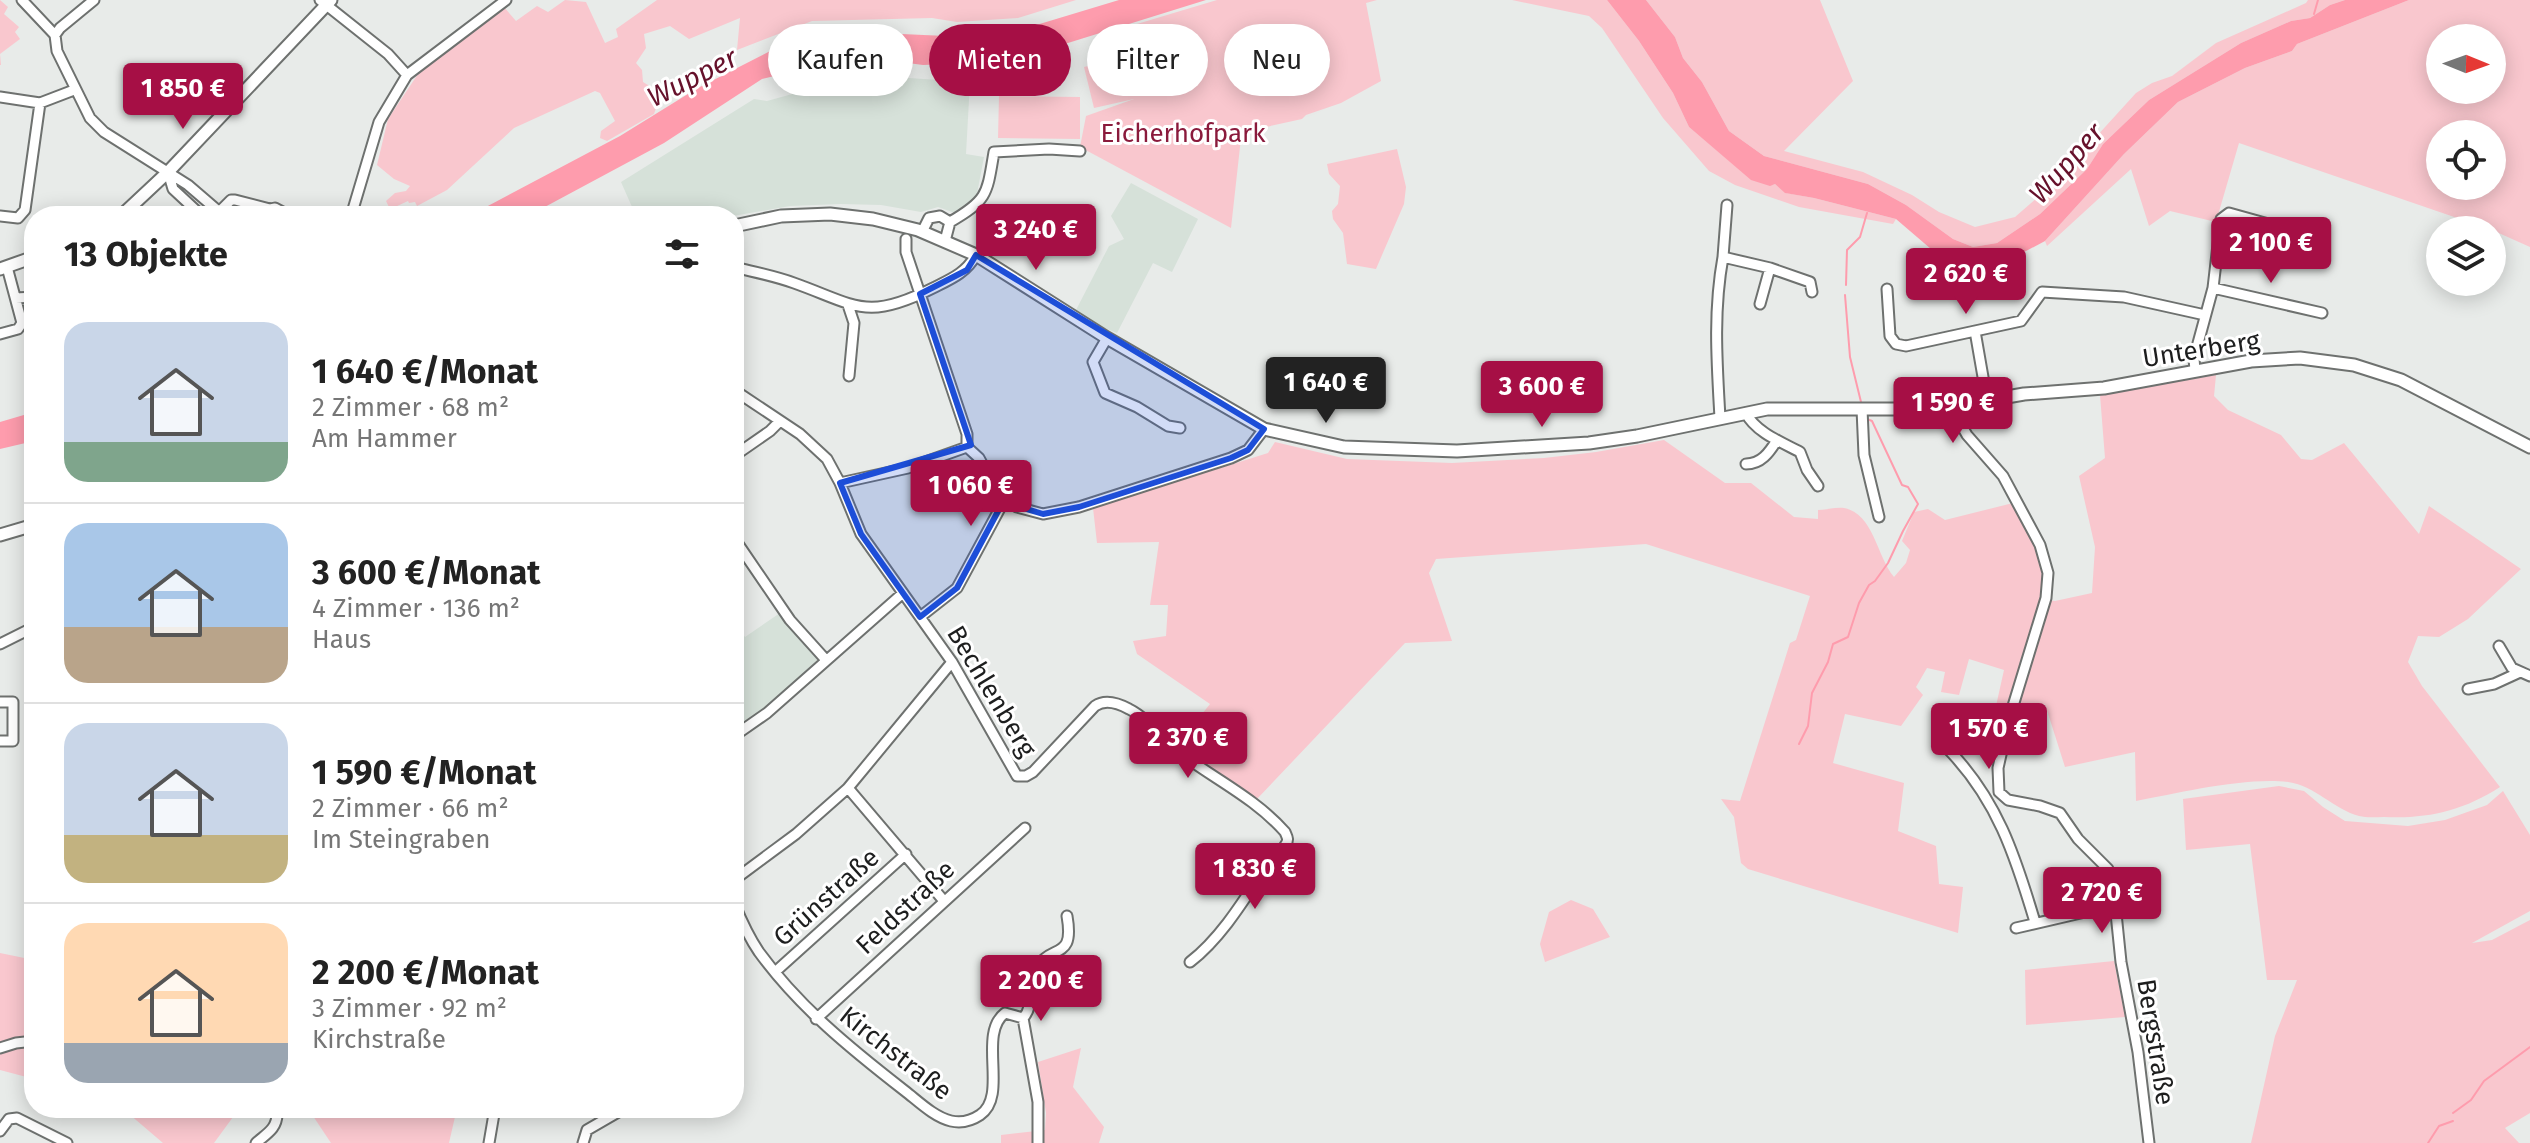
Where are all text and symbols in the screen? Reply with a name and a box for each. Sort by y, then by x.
chip: Kaufen [768,24,913,96]
chip: Mieten [929,24,1071,96]
chip: Filter [1087,24,1208,96]
chip: Neu [1224,24,1330,96]
north arrow [2426,24,2506,104]
map controls [2426,24,2506,296]
water label: Wupper [642,40,744,114]
pin: 1 850 € [109,63,257,131]
text: 1 850 € [141,73,225,104]
water label: Wupper [2022,115,2112,210]
park label: Eicherhofpark [1101,118,1266,149]
button: locate [2426,120,2506,200]
pin: 3 240 € [962,204,1110,272]
text: 3 240 € [994,214,1078,245]
button: layers [2426,216,2506,296]
pin: 2 100 € [2197,217,2345,285]
text: 2 100 € [2229,227,2313,258]
icon: filters [660,232,704,276]
text: 13 Objekte [64,234,228,275]
pin: 2 620 € [1892,248,2040,316]
text: 2 620 € [1924,258,2008,289]
street label: Unterberg [2140,325,2262,374]
text: 1 640 €/Monat [312,351,538,392]
icon: home [128,354,224,450]
pin: 1 640 € [1252,357,1400,425]
pin: 3 600 € [1468,361,1616,429]
text: 1 640 € [1284,367,1368,398]
text: 3 600 € [1499,371,1585,402]
pin: 1 590 € [1879,377,2027,445]
text: 1 590 € [1911,387,1995,418]
text: 2 Zimmer · 68 m² [312,392,509,423]
text: Am Hammer [312,423,457,454]
pin: 1 060 € [897,460,1045,528]
text: 1 060 € [929,470,1013,501]
text: 3 600 €/Monat [312,552,540,593]
icon: home [128,555,224,651]
text: 4 Zimmer · 136 m² [312,593,520,624]
street label: Bechlenberg [940,620,1043,763]
text: Haus [312,624,371,655]
pin: 1 570 € [1915,703,2063,771]
pin: 2 370 € [1114,712,1262,780]
text: 1 570 € [1949,713,2029,744]
text: 2 370 € [1147,722,1229,753]
text: 1 590 €/Monat [312,752,536,793]
icon: home [128,755,224,851]
text: 2 Zimmer · 66 m² [312,793,509,824]
text: Im Steingraben [312,824,490,855]
street label: Grünstraße [767,842,885,953]
pin: 1 830 € [1181,843,1329,911]
text: 1 830 € [1213,853,1297,884]
street label: Feldstraße [850,854,961,961]
pin: 2 720 € [2028,867,2176,935]
text: 2 720 € [2061,877,2143,908]
text: 2 200 €/Monat [312,952,539,993]
icon: home [128,955,224,1051]
pin: 2 200 € [967,955,1115,1023]
text: 2 200 € [999,965,1084,996]
street label: Bergstraße [2130,977,2181,1107]
text: 3 Zimmer · 92 m² [312,993,507,1024]
street label: Kirchstraße [833,1000,958,1107]
text: Kirchstraße [312,1024,446,1055]

